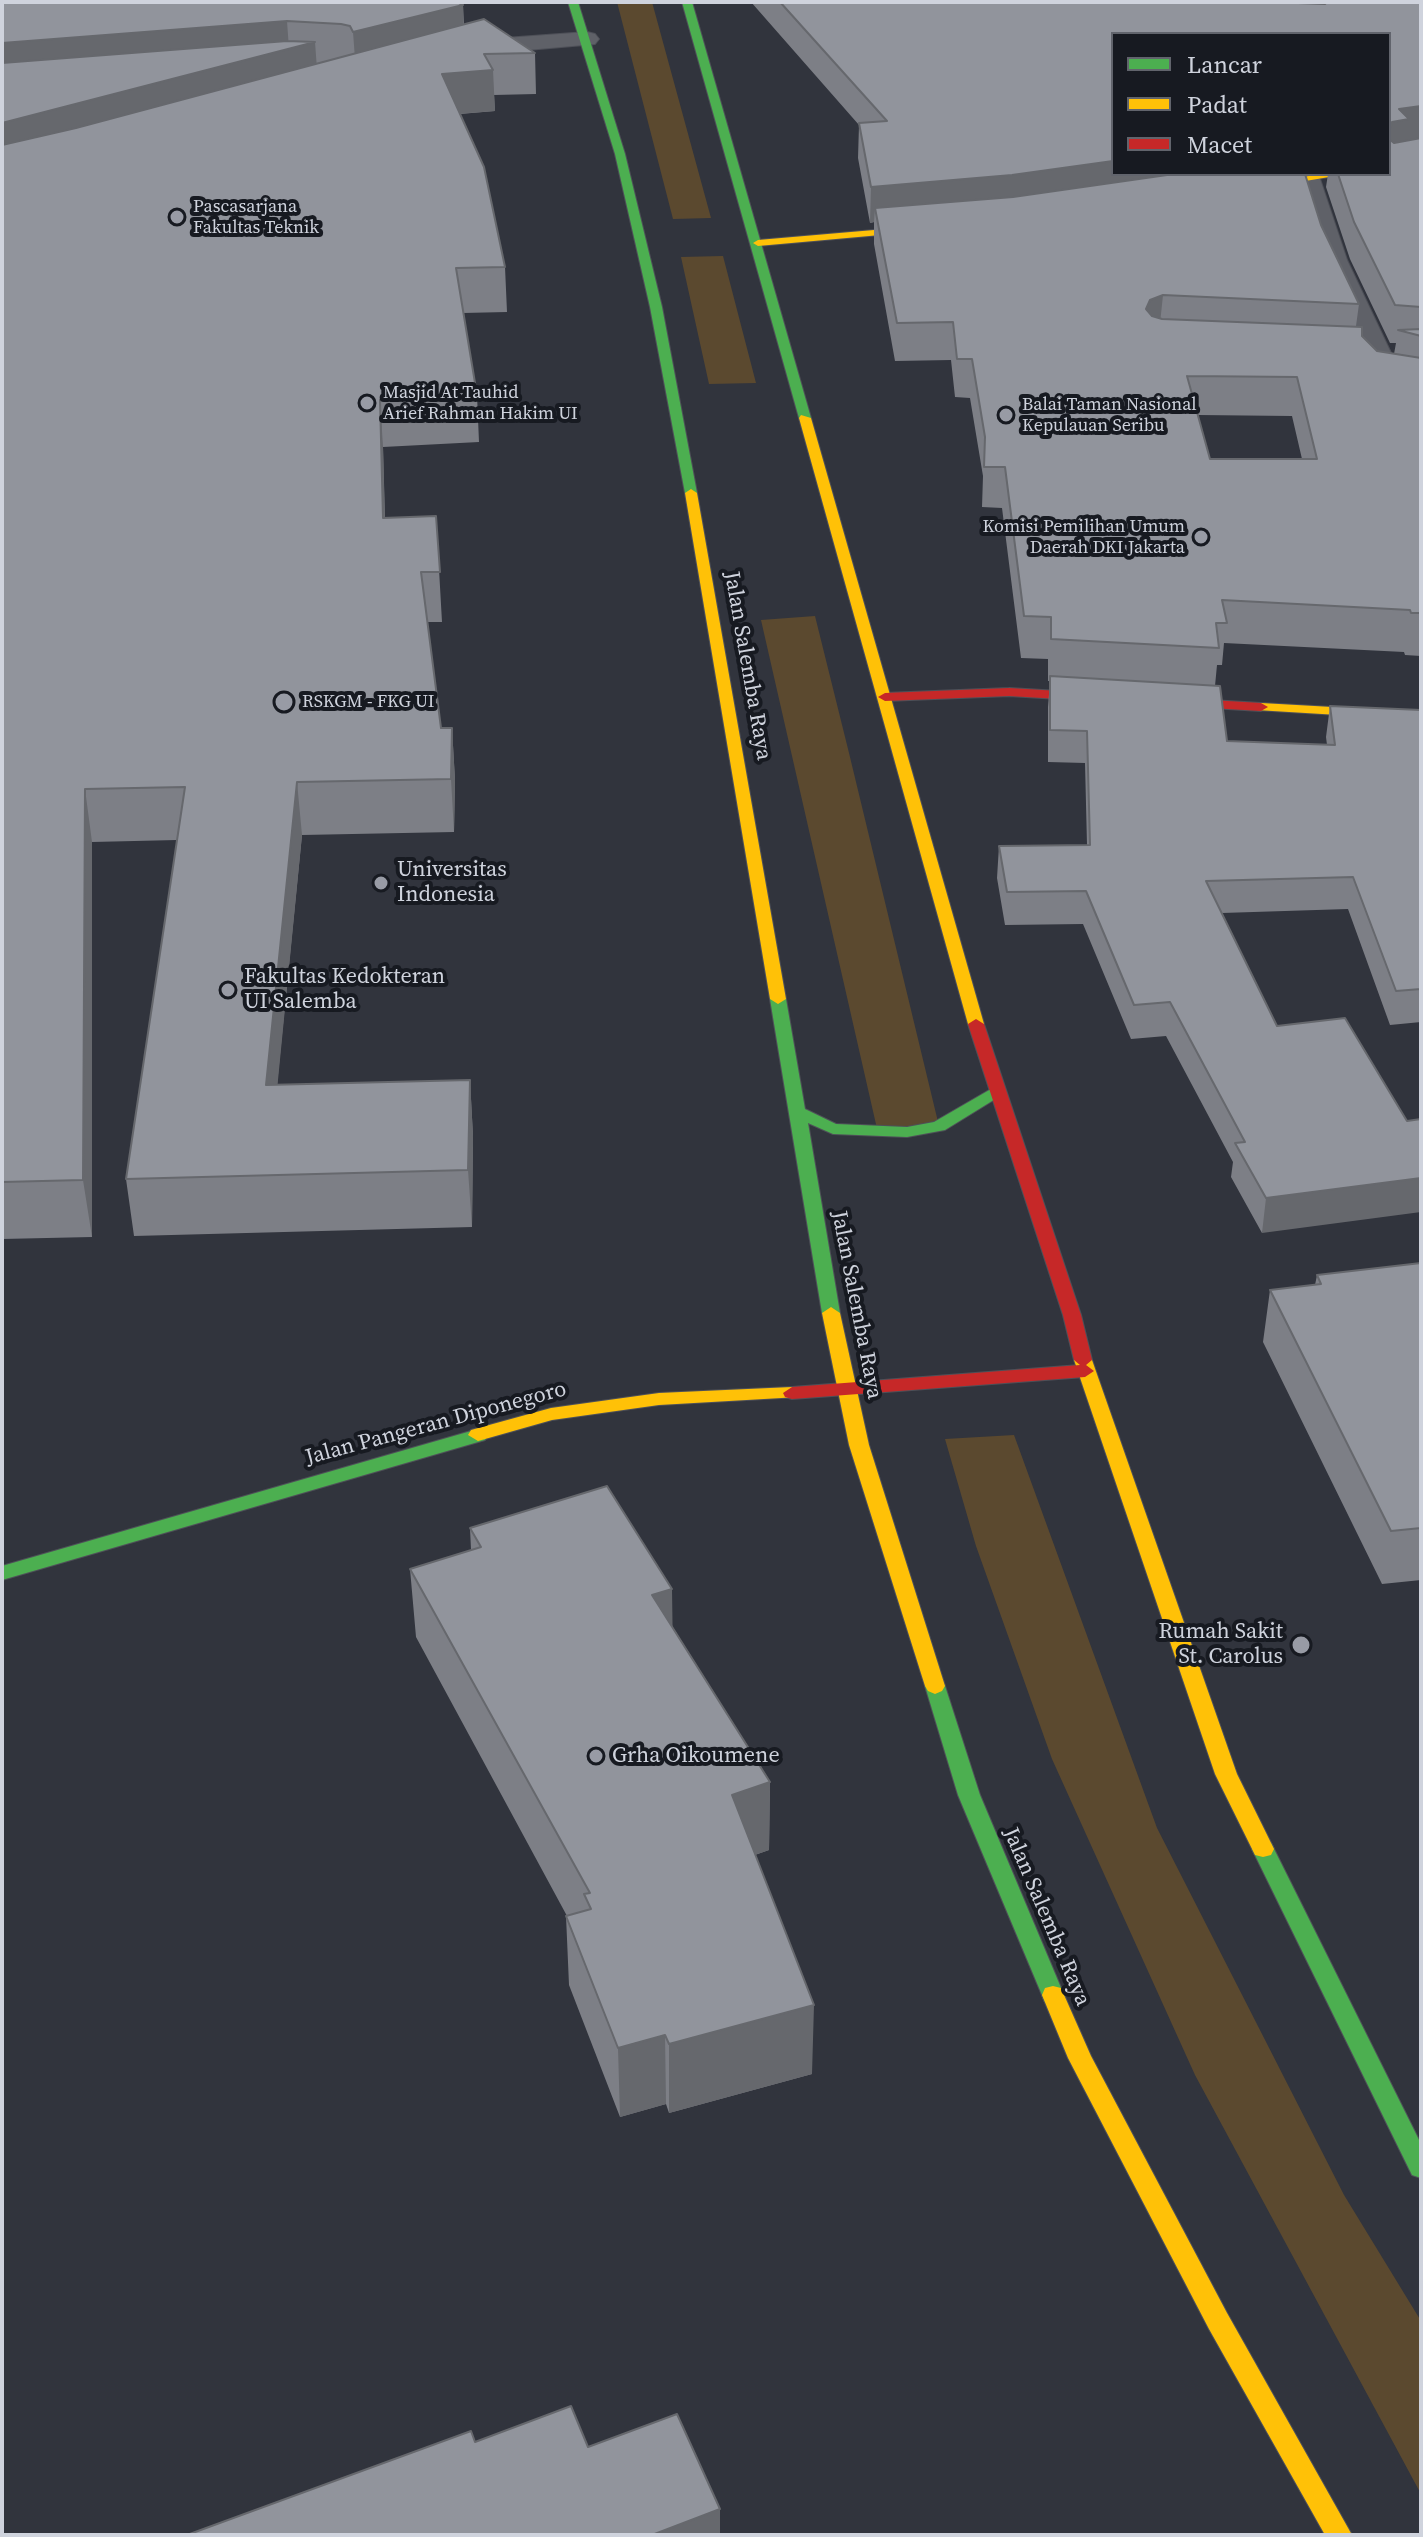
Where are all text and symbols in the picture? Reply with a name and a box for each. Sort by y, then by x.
legend [1111,32,1391,176]
text: Lancar [1187,48,1262,81]
text: Padat [1187,88,1247,121]
text: Macet [1187,128,1252,161]
place label: Pascasarjana Fakultas Teknik [193,196,319,238]
marker: Pascasarjana Fakultas Teknik [168,208,186,226]
place label: Masjid At Tauhid Arief Rahman Hakim UI [383,382,578,424]
marker: Masjid At Tauhid Arief Rahman Hakim UI [358,394,376,412]
place label: Balai Taman Nasional Kepulauan Seribu [1022,394,1197,436]
marker: Balai Taman Nasional Kepulauan Seribu [997,406,1015,424]
place label: Komisi Pemilihan Umum Daerah DKI Jakarta [982,516,1185,558]
marker: Komisi Pemilihan Umum Daerah DKI Jakarta [1192,528,1210,546]
street label: Jalan Salemba Raya [717,570,777,762]
marker: RSKGM - FKG UI [273,691,295,713]
place label: RSKGM - FKG UI [302,691,434,713]
place label: Universitas Indonesia [397,857,507,908]
marker: Universitas Indonesia [372,874,390,892]
place label: Fakultas Kedokteran UI Salemba [244,964,445,1016]
marker: Fakultas Kedokteran UI Salemba [219,981,237,999]
street label: Jalan Salemba Raya [825,1209,887,1401]
street label: Jalan Pangeran Diponegoro [303,1376,569,1472]
place label: Rumah Sakit St. Carolus [1159,1619,1283,1670]
marker: Rumah Sakit St. Carolus [1290,1634,1312,1656]
place label: Grha Oikoumene [612,1743,780,1769]
marker: Grha Oikoumene [587,1747,605,1765]
street label: Jalan Salemba Raya [996,1824,1096,2010]

